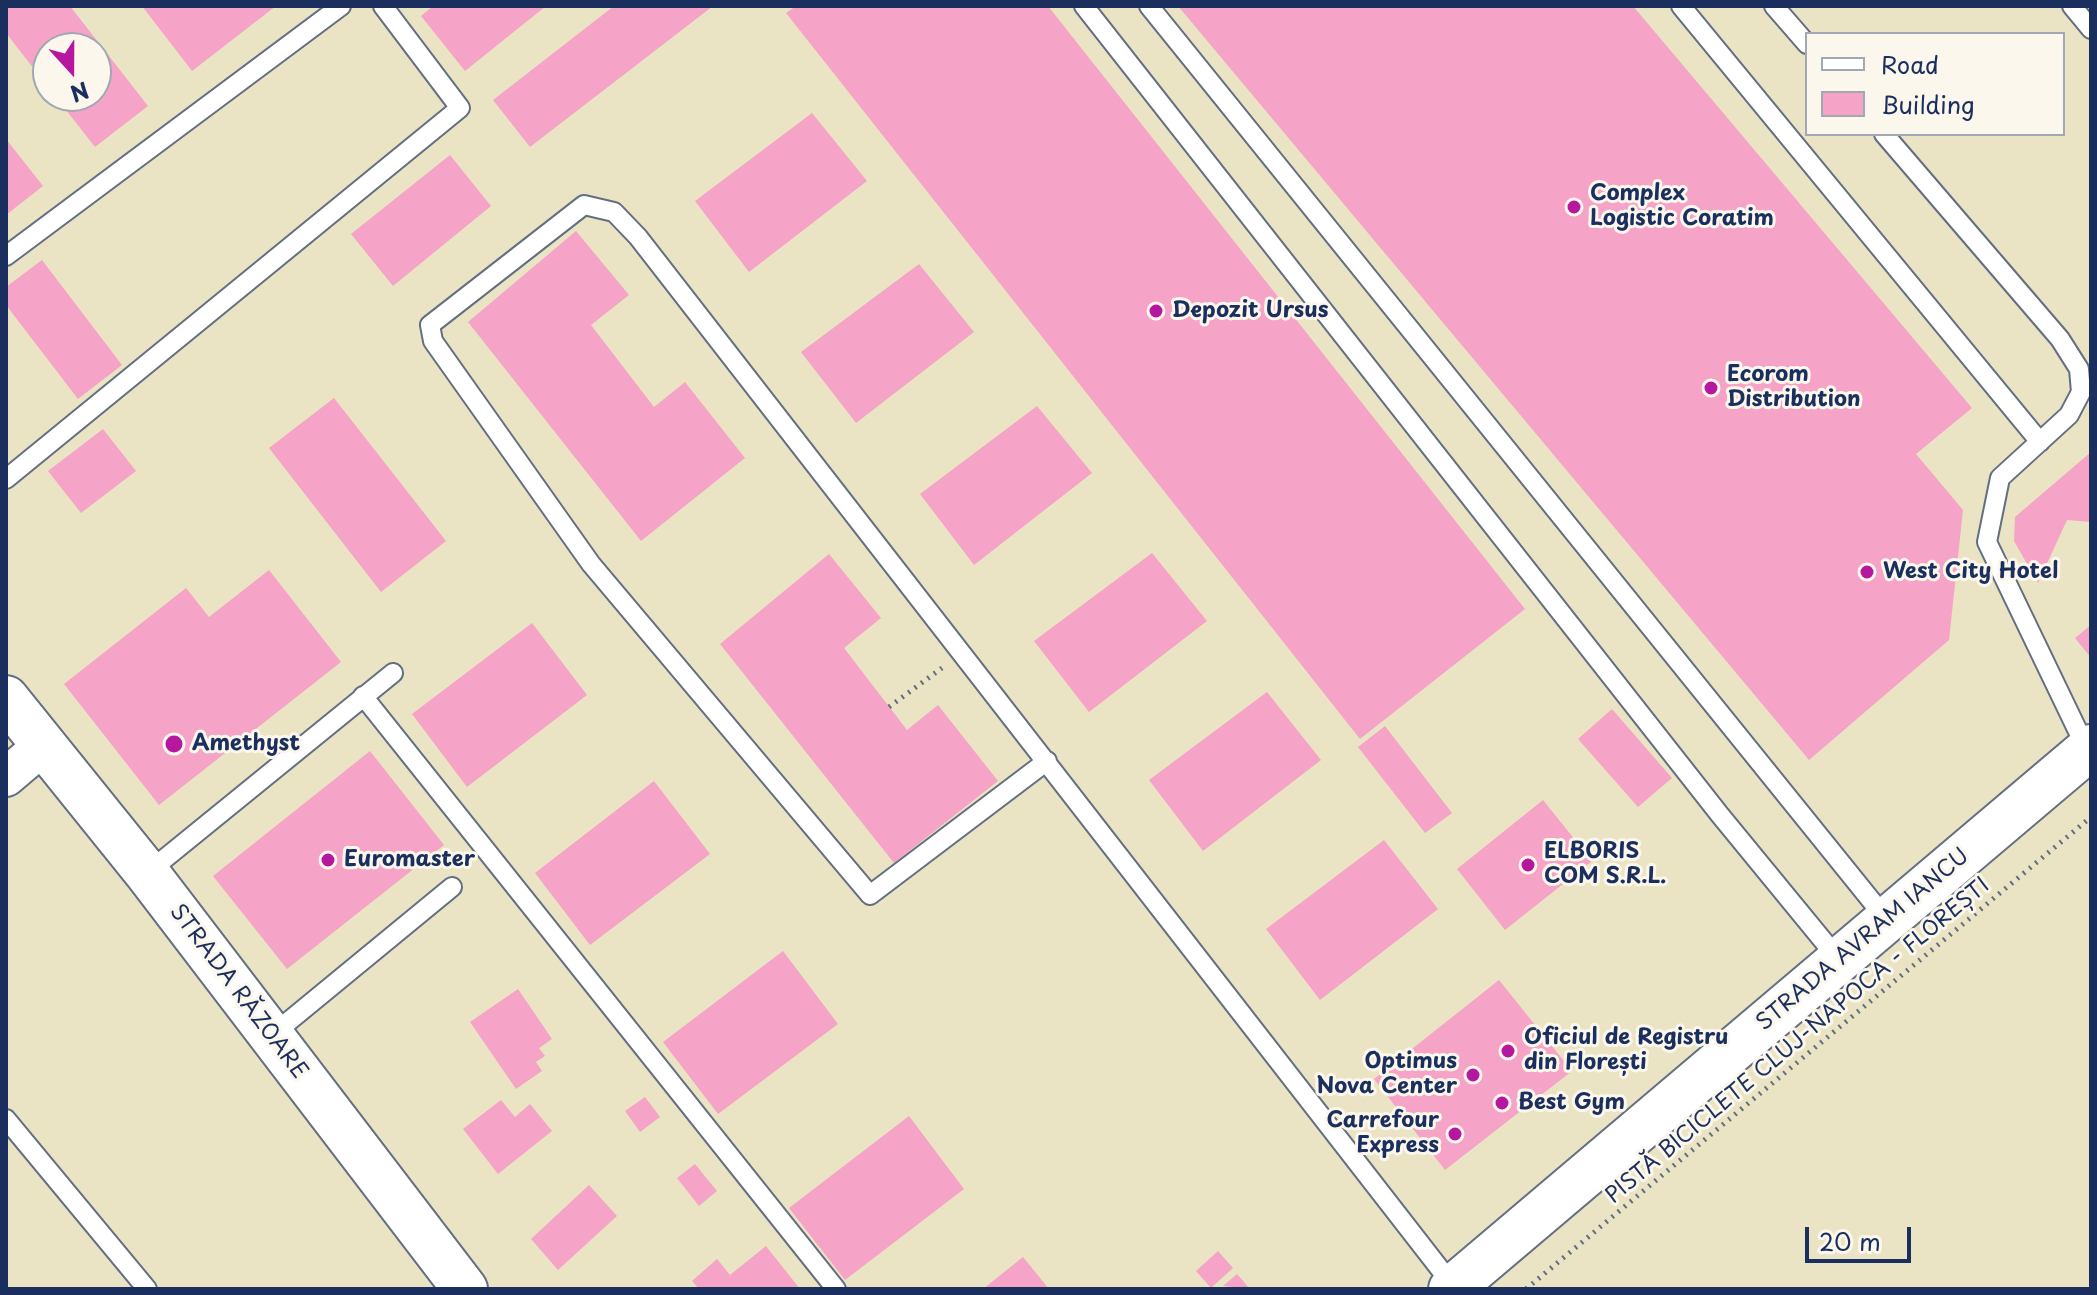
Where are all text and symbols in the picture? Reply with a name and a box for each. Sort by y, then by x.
north arrow [32,32,112,112]
legend [1805,32,2065,136]
text: Road [1881,46,1939,82]
text: N [66,74,94,112]
text: Building [1881,86,1975,122]
place label: Complex Logistic Coratim [1590,181,1774,232]
marker: Complex Logistic Coratim [1565,198,1583,216]
place label: Depozit Ursus [1172,298,1329,324]
marker: Depozit Ursus [1147,302,1165,320]
place label: Ecorom Distribution [1727,362,1861,414]
marker: Ecorom Distribution [1702,379,1720,397]
place label: West City Hotel [1883,559,2058,585]
marker: West City Hotel [1858,563,1876,581]
place label: Amethyst [192,731,300,757]
marker: Amethyst [163,733,185,755]
place label: ELBORIS COM S.R.L. [1544,839,1666,890]
street label: STRADA AVRAM IANCU [1751,843,1975,1037]
place label: Euromaster [344,847,475,873]
marker: Euromaster [319,851,337,869]
marker: ELBORIS COM S.R.L. [1519,856,1537,874]
street label: PISTĂ BICICLETE CLUJ-NAPOCA - FLOREȘTI [1601,873,1995,1209]
street label: STRADA RĂZOARE [164,899,312,1085]
place label: Oficiul de Registru din Florești [1524,1025,1729,1076]
marker: Oficiul de Registru din Florești [1499,1042,1517,1060]
place label: Optimus Nova Center [1317,1049,1457,1100]
marker: Optimus Nova Center [1464,1066,1482,1084]
place label: Best Gym [1518,1090,1625,1116]
marker: Best Gym [1493,1094,1511,1112]
place label: Carrefour Express [1326,1108,1439,1160]
marker: Carrefour Express [1446,1125,1464,1143]
scale bar [1809,1211,1915,1261]
text: 20 m [1819,1223,1881,1259]

